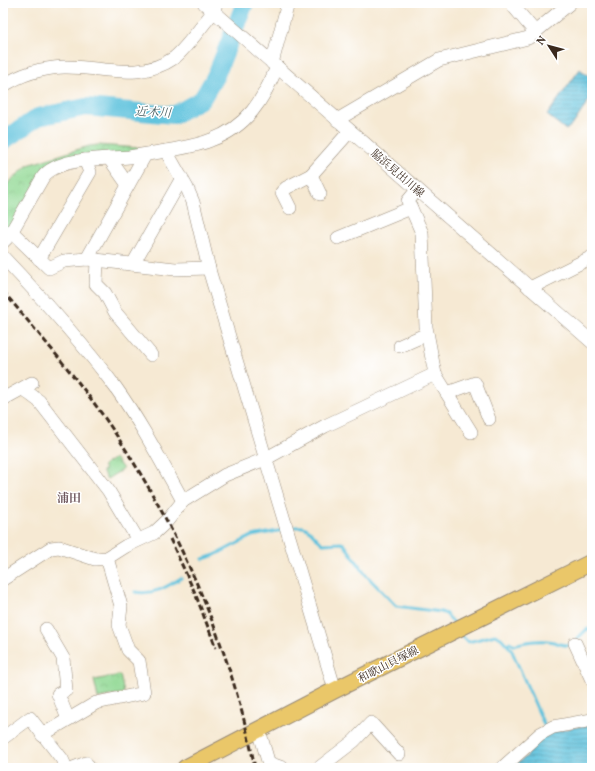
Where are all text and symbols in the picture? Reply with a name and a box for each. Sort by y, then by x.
north arrow [529,26,569,66]
text: N [534,33,551,49]
water label: 近木川 [135,104,173,122]
street label: 脇浜見出川線 [367,147,427,201]
district label: 浦田 [57,491,81,507]
street label: 和歌山貝塚線 [356,644,421,687]

